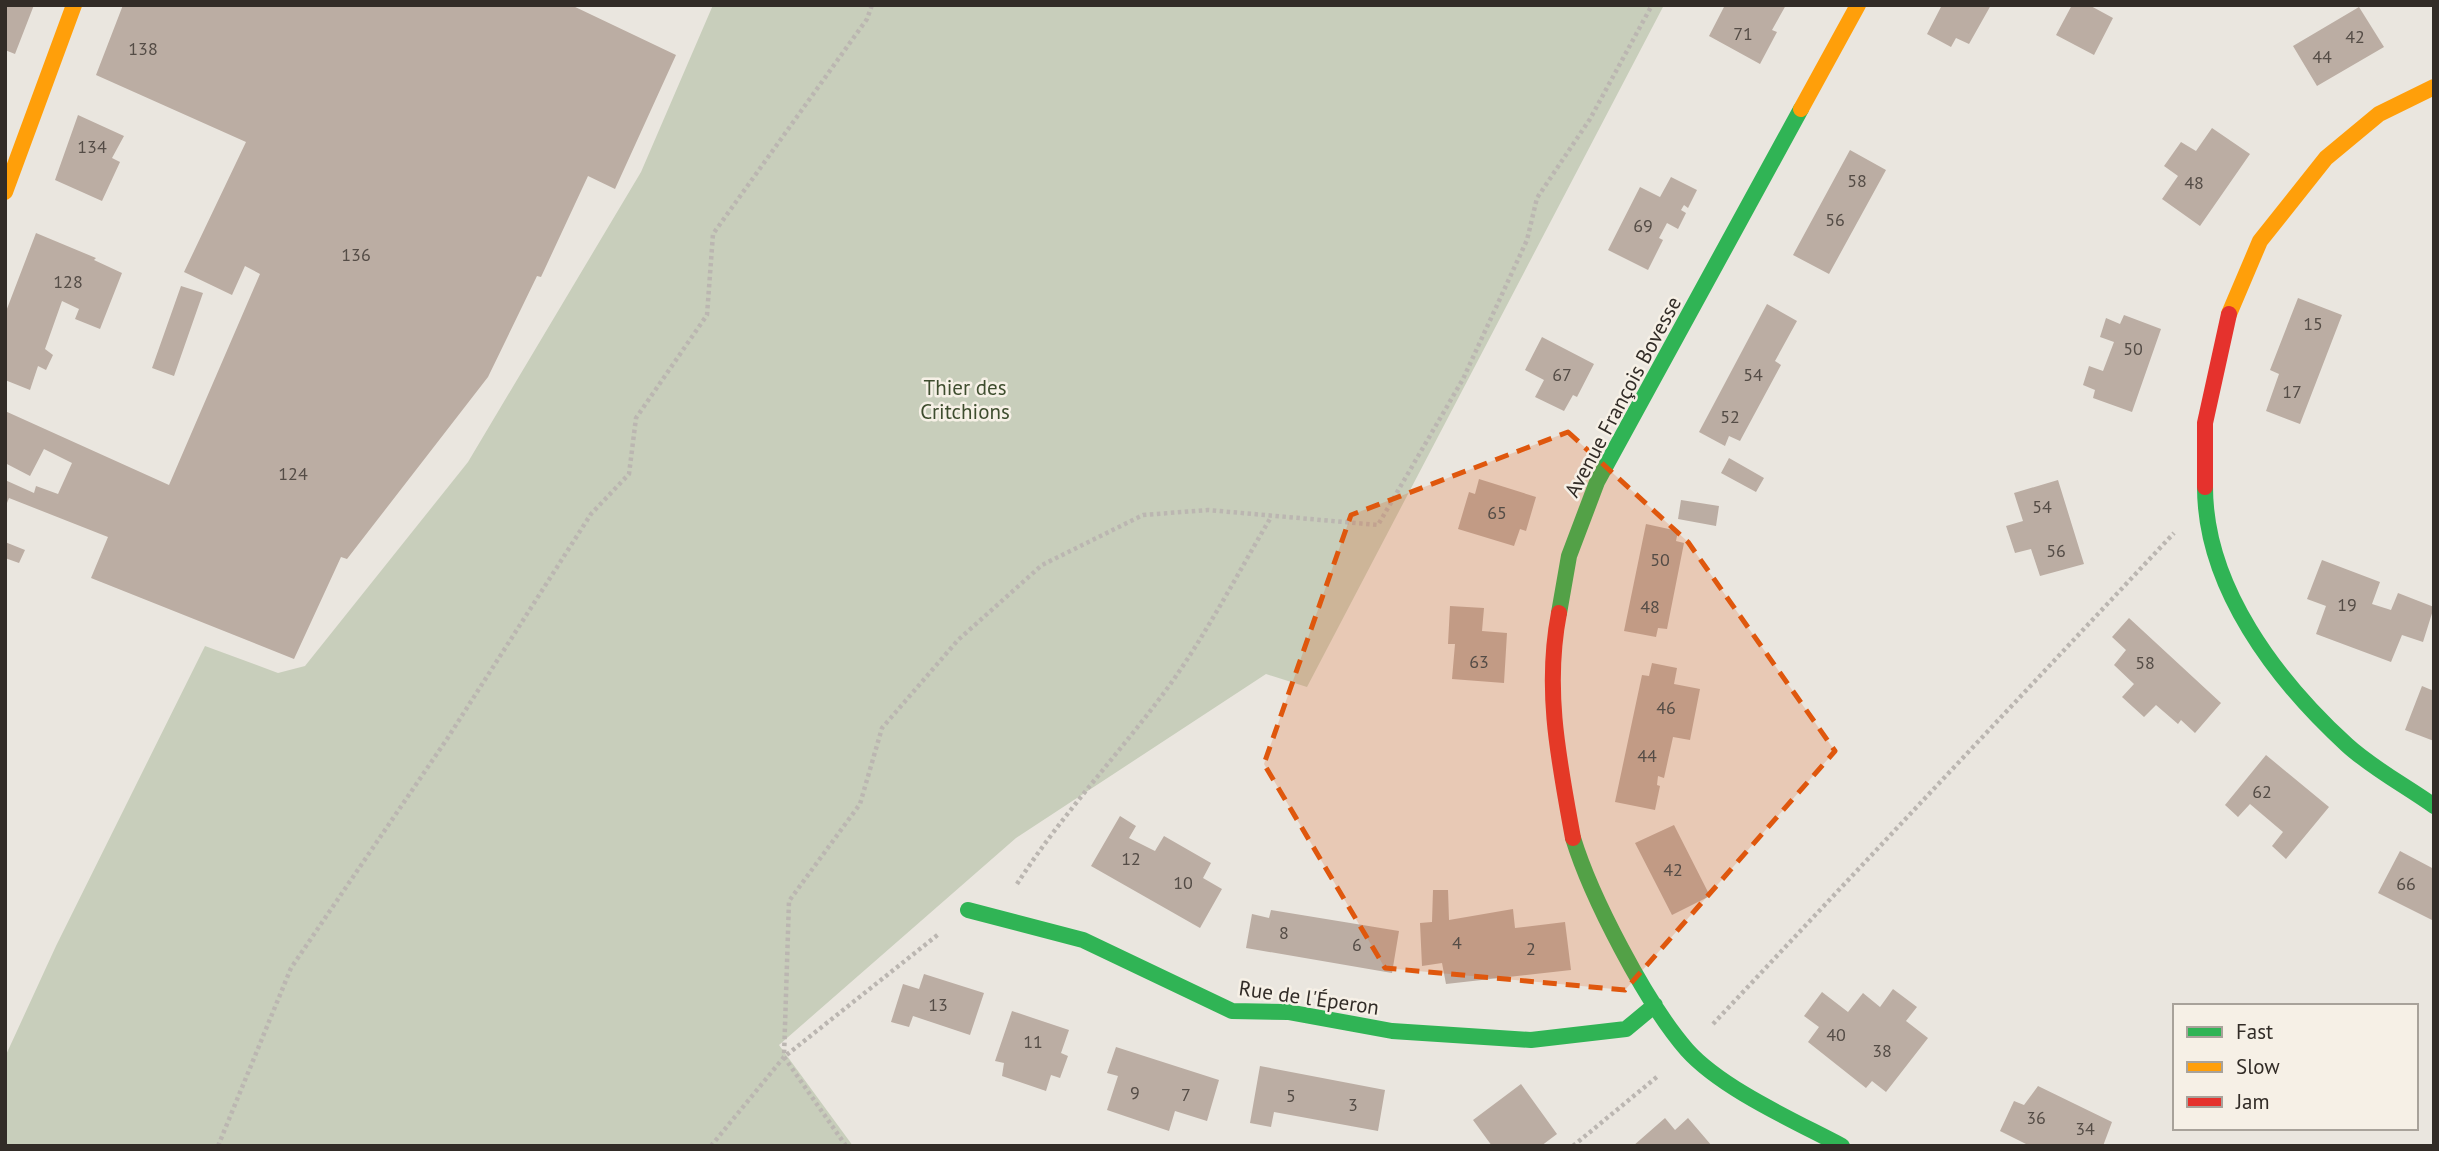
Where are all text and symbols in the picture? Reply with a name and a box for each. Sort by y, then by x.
house number: 71 [1733,22,1753,45]
house number: 42 [2345,25,2365,48]
house number: 138 [128,37,158,60]
house number: 44 [2312,45,2332,68]
house number: 134 [77,135,107,158]
house number: 58 [1847,169,1867,192]
house number: 48 [2184,171,2204,194]
house number: 56 [1825,208,1845,231]
house number: 69 [1633,214,1653,237]
house number: 136 [341,243,371,266]
house number: 128 [53,270,83,293]
street label: Avenue François Bovesse [1558,292,1687,502]
house number: 15 [2303,312,2323,335]
house number: 50 [2123,337,2143,360]
house number: 67 [1552,363,1572,386]
house number: 54 [1743,363,1763,386]
park label: Thier des Critchions [920,374,1010,425]
house number: 17 [2282,380,2302,403]
house number: 52 [1720,405,1740,428]
house number: 124 [278,462,308,485]
house number: 54 [2032,495,2052,518]
house number: 65 [1487,501,1507,524]
house number: 56 [2046,539,2066,562]
house number: 50 [1650,548,1670,571]
house number: 19 [2337,593,2357,616]
house number: 48 [1640,595,1660,618]
house number: 63 [1469,650,1489,673]
house number: 58 [2135,651,2155,674]
house number: 46 [1656,696,1676,719]
house number: 44 [1637,744,1657,767]
house number: 62 [2252,780,2272,803]
house number: 12 [1121,847,1141,870]
house number: 42 [1663,858,1683,881]
house number: 10 [1173,871,1193,894]
house number: 66 [2396,872,2416,895]
house number: 8 [1279,921,1289,944]
house number: 4 [1452,931,1462,954]
house number: 6 [1352,933,1362,956]
house number: 2 [1526,937,1536,960]
street label: Rue de l'Éperon [1237,974,1381,1021]
house number: 13 [928,993,948,1016]
legend [2173,1004,2418,1130]
text: Fast [2236,1018,2273,1045]
house number: 40 [1826,1023,1846,1046]
house number: 11 [1023,1030,1043,1053]
house number: 38 [1872,1039,1892,1062]
text: Slow [2236,1053,2280,1080]
house number: 9 [1130,1081,1140,1104]
house number: 7 [1181,1083,1191,1106]
house number: 5 [1286,1084,1296,1107]
text: Jam [2235,1088,2270,1115]
house number: 3 [1348,1093,1358,1116]
house number: 36 [2026,1106,2046,1129]
house number: 34 [2075,1117,2095,1140]

